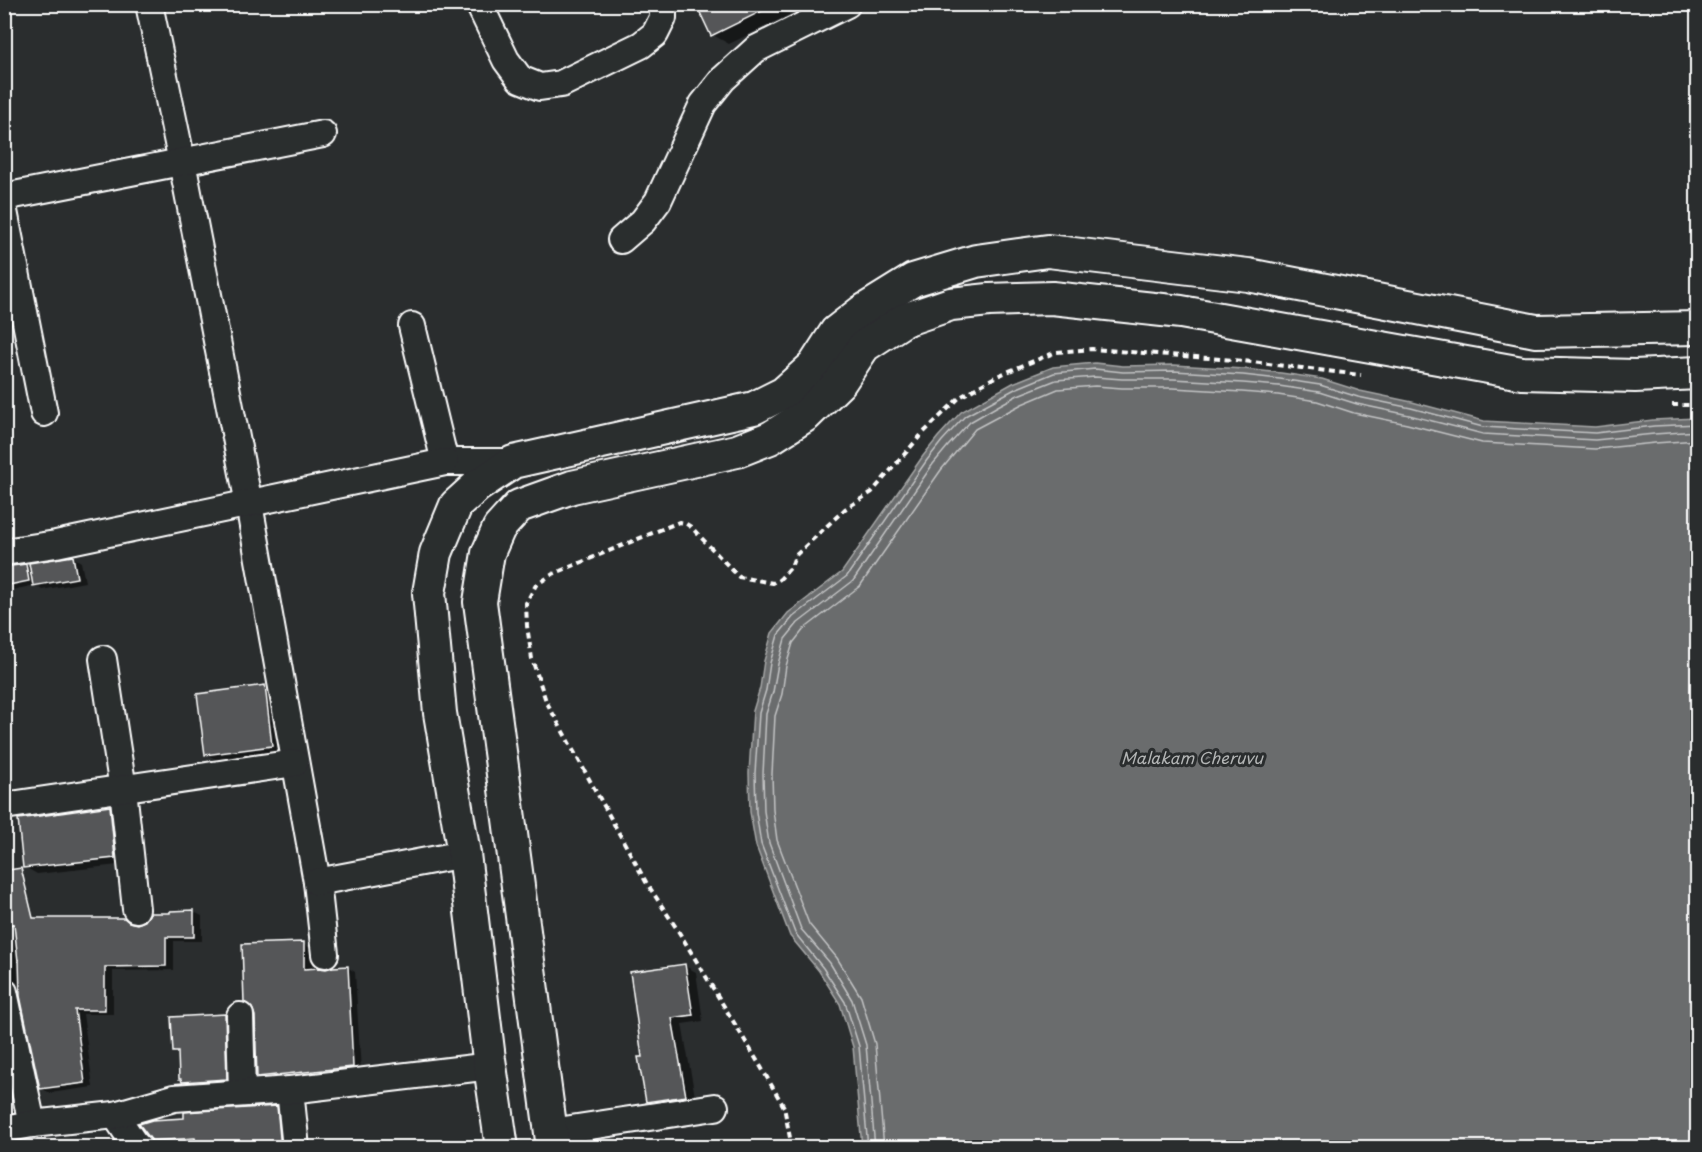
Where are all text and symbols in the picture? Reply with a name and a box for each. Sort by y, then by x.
water label: Malakam Cheruvu [1121,745,1264,769]

